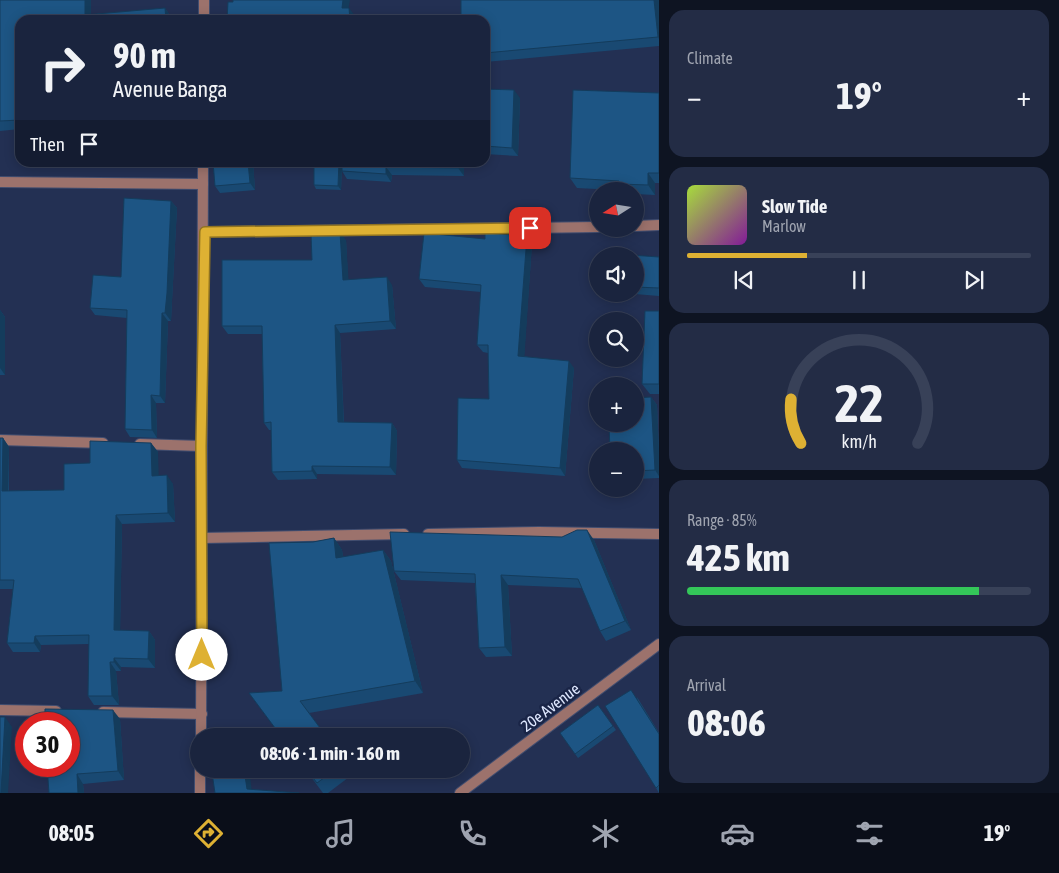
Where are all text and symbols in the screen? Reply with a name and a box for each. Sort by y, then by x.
icon: right [30,35,95,100]
text: 90 m [113,35,176,75]
text: Climate [687,49,733,67]
text: 19° [836,74,882,117]
text: Avenue Banga [113,76,228,102]
text: − [687,80,702,112]
text: + [1016,80,1031,112]
icon: arrive [75,130,103,158]
text: Then [30,133,65,155]
north arrow [589,182,644,238]
map controls [589,182,644,497]
text: Slow Tide [762,195,827,217]
pin [509,207,551,249]
icon: arrive [516,214,544,242]
text: Marlow [762,217,806,235]
button: sound [589,247,644,302]
icon: previous [730,266,758,294]
icon: pause [845,266,873,294]
icon: next [960,266,988,294]
button: search [589,312,644,367]
text: 22 [835,373,883,433]
button: + [589,377,644,432]
text: km/h [841,431,877,452]
button: − [589,442,644,497]
text: Range · 85% [687,511,757,529]
text: 425 km [687,536,790,579]
position arrow [175,628,227,680]
text: Arrival [687,676,726,694]
street label: 20e Avenue [517,679,583,735]
text: 08:06 [687,701,766,744]
speed limit sign: 30 [15,712,80,777]
text: 08:06 · 1 min · 160 m [260,742,400,764]
icon: directions [191,816,226,851]
icon: music [323,816,358,851]
icon: phone [455,816,490,851]
icon: climate [588,816,623,851]
icon: car [720,816,755,851]
icon: filters [852,816,887,851]
text: 08:05 [49,820,94,846]
text: 19° [984,820,1010,846]

